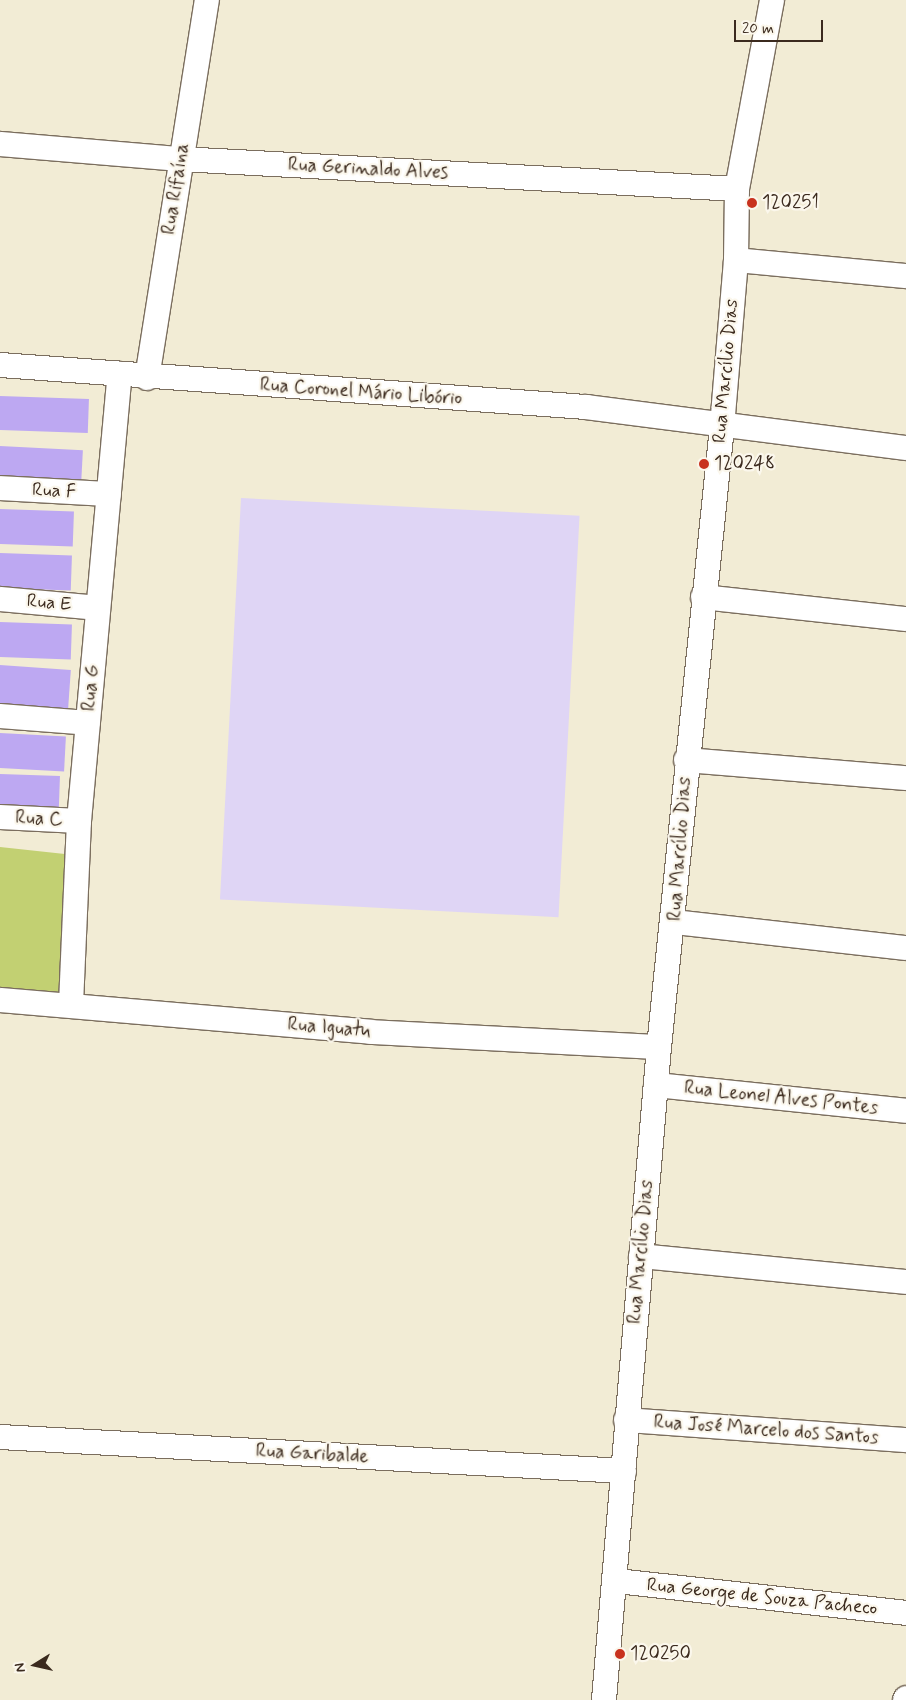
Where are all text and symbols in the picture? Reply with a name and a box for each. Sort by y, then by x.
scale bar [736,10,825,42]
text: 20 m [742,19,774,39]
street label: Rua Rifaína [158,142,194,236]
street label: Rua Gerinaldo Alves [286,153,450,185]
place label: 120251 [762,192,819,214]
marker: 120251 [746,197,758,209]
street label: Rua Marcílio Dias [709,300,743,442]
street label: Rua Coronel Mário Libório [258,373,464,411]
place label: 120248 [714,453,775,475]
marker: 120248 [698,458,710,470]
street label: Rua F [31,478,77,504]
street label: Rua E [26,590,72,616]
street label: Rua G [78,664,104,712]
street label: Rua Marcílio Dias [664,778,696,920]
street label: Rua C [15,806,63,832]
street label: Rua Iguatu [284,1013,374,1043]
street label: Rua Leonel Alves Pontes [684,1077,878,1119]
street label: Rua Marcílio Dias [624,1181,658,1323]
street label: Rua José Marcelo dos Santos [652,1411,880,1449]
street label: Rua Garibalde [255,1440,369,1468]
street label: Rua George de Souza Pacheco [645,1573,879,1621]
north arrow [10,1640,60,1690]
place label: 120250 [630,1643,691,1665]
marker: 120250 [614,1648,626,1660]
text: N [11,1661,30,1674]

